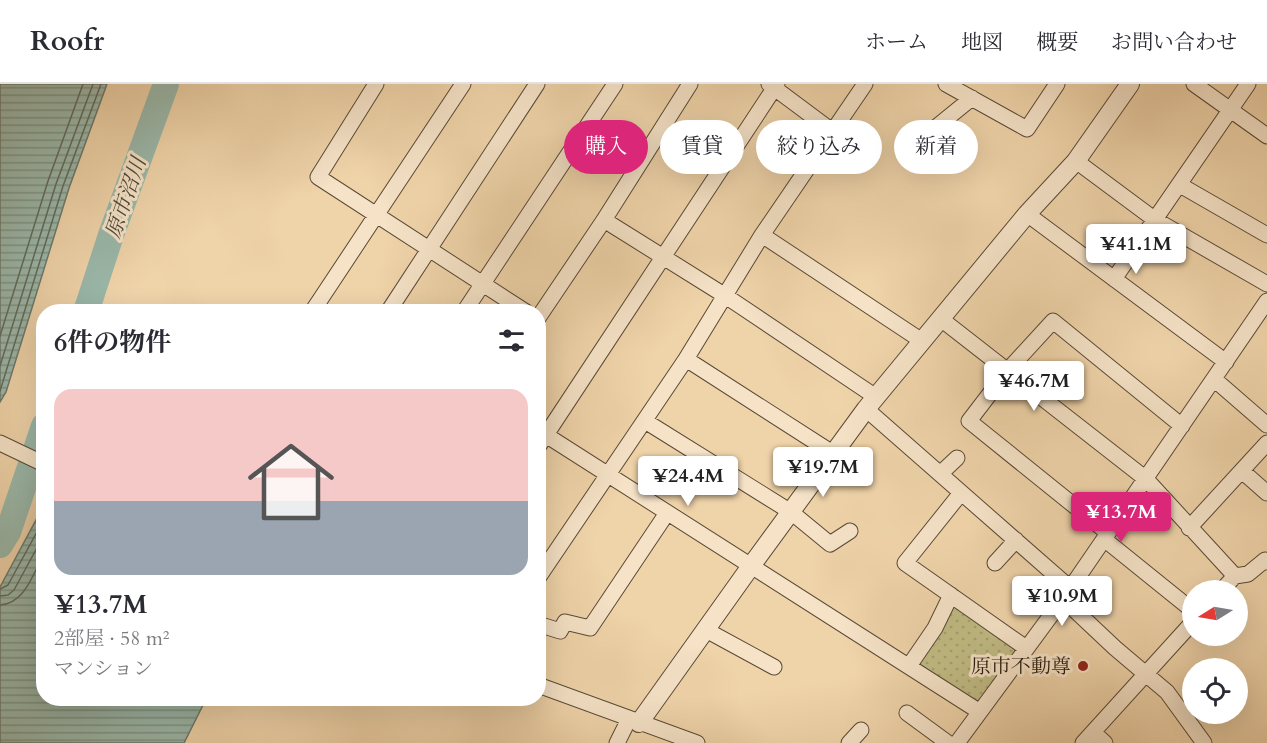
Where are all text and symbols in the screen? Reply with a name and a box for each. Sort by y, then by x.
text: Roofr [30,22,104,60]
text: ホーム [865,28,928,57]
text: 地図 [961,28,1003,57]
text: 概要 [1036,28,1078,57]
text: お問い合わせ [1111,28,1237,57]
chip: 購入 [564,120,648,174]
chip: 賃貸 [660,120,744,174]
chip: 絞り込み [756,120,882,174]
chip: 新着 [894,120,978,174]
water label: 原市沼川 [99,152,154,242]
pin: ¥41.1M [1087,224,1185,275]
text: ¥41.1M [1100,230,1172,257]
icon: filters [495,324,528,357]
text: 6件の物件 [54,325,171,360]
pin: ¥46.7M [985,361,1083,412]
text: ¥46.7M [998,367,1070,394]
icon: home [237,428,345,536]
pin: ¥19.7M [774,447,872,498]
text: ¥19.7M [787,453,859,480]
pin: ¥24.4M [639,456,737,507]
text: ¥24.4M [652,462,724,489]
pin: ¥13.7M [1072,492,1170,543]
text: ¥13.7M [1085,498,1157,525]
pin: ¥10.9M [1013,576,1111,627]
north arrow [1182,580,1248,646]
map controls [1182,580,1248,724]
text: ¥10.9M [1026,582,1098,609]
text: ¥13.7M [54,587,147,622]
text: 2部屋 · 58 m² [54,625,170,652]
place label: 原市不動尊 [971,653,1071,680]
text: マンション [54,655,153,682]
button: locate [1182,658,1248,724]
marker: 原市不動尊 [1076,659,1090,673]

